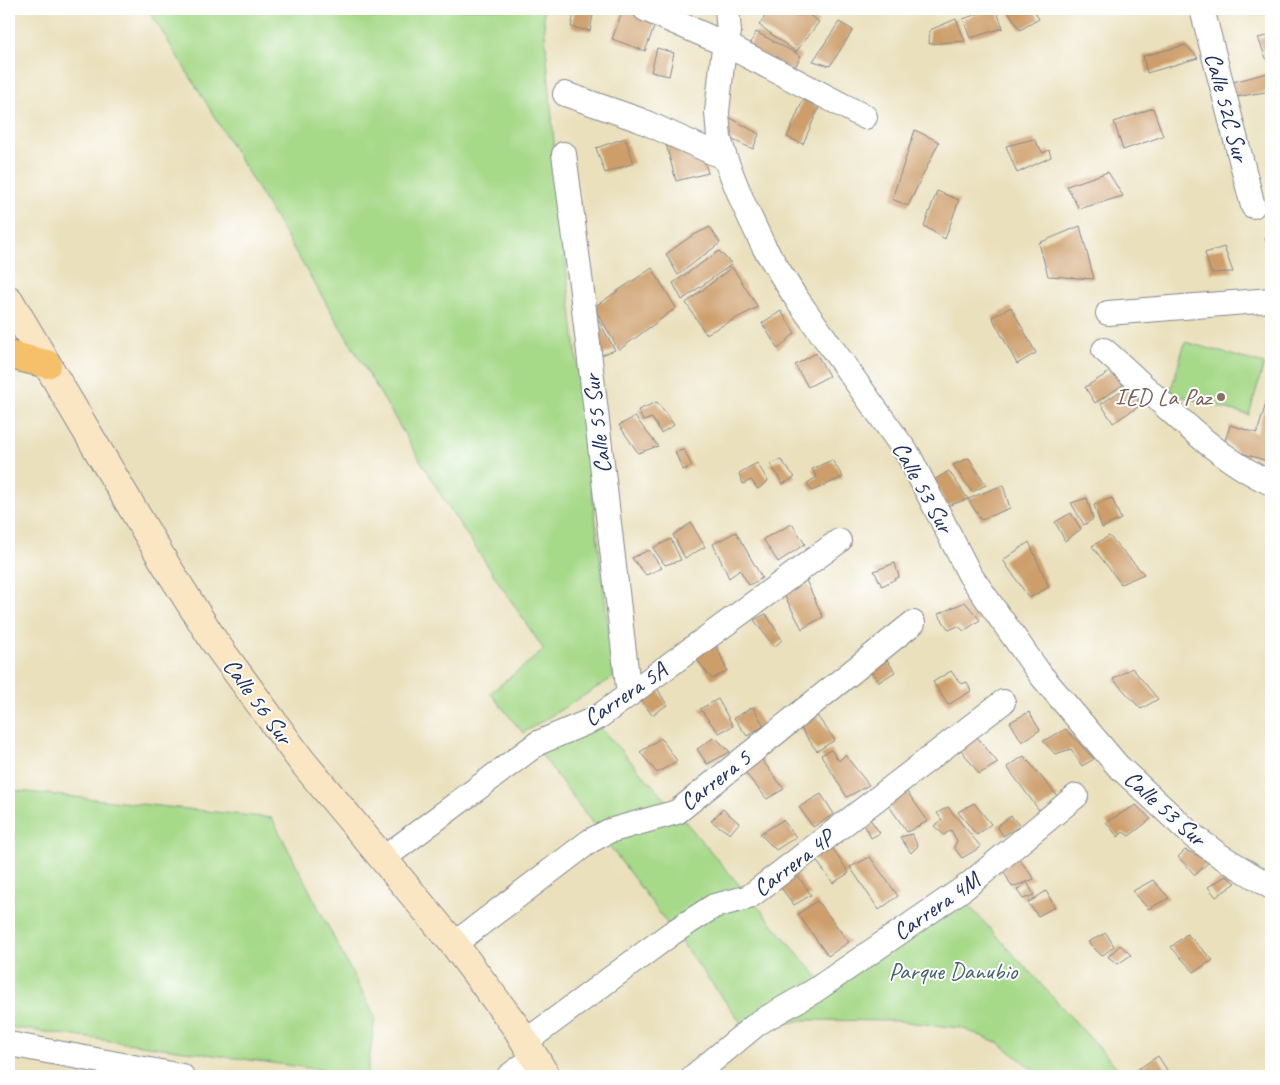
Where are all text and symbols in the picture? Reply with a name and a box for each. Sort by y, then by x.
street label: Calle 52C Sur [1198,49,1257,167]
street label: Calle 55 Sur [576,370,618,475]
place label: IED La Paz [1115,382,1213,412]
marker: IED La Paz [1215,391,1227,403]
street label: Calle 53 Sur [886,436,961,540]
street label: Calle 56 Sur [217,652,301,752]
street label: Carrera 5A [578,655,673,733]
street label: Carrera 5 [673,742,757,817]
street label: Calle 53 Sur [1118,764,1214,854]
street label: Carrera 4P [747,821,842,903]
street label: Carrera 4M [887,864,987,947]
park label: Parque Danubio [889,956,1019,986]

